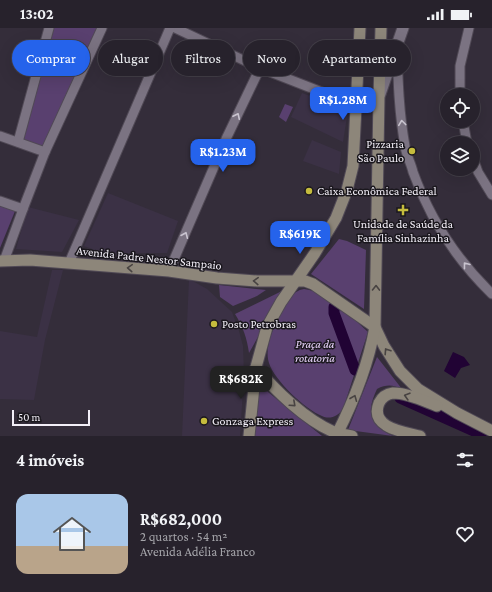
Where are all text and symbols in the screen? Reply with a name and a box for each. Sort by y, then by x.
text: 13:02 [20,6,54,22]
chip: Comprar [12,40,90,76]
chip: Alugar [98,40,163,76]
chip: Filtros [171,40,235,76]
chip: Novo [243,40,300,76]
chip: Apartamento [308,40,411,76]
pin: R$1.28M [306,87,380,121]
map controls [440,88,480,176]
button: locate [440,88,480,128]
text: R$1.28M [319,92,367,107]
one-way arrow [232,113,240,120]
one-way arrow [398,120,407,127]
button: layers [440,136,480,176]
place label: Pizzaria São Paulo [358,137,404,165]
pin: R$1.23M [186,139,260,173]
text: R$1.23M [199,144,247,159]
marker: Pizzaria São Paulo [407,146,417,156]
place label: Caixa Econômica Federal [317,184,437,198]
marker: Caixa Econômica Federal [304,186,314,196]
marker: Unidade de Saúde da Família Sinhazinha [397,204,409,216]
place label: Unidade de Saúde da Família Sinhazinha [353,217,454,245]
pin: R$619K [267,221,333,255]
text: R$619K [279,226,321,241]
one-way arrow [180,232,188,239]
street label: Avenida Padre Nestor Sampaio [76,243,222,273]
one-way arrow [127,263,133,272]
one-way arrow [463,263,470,270]
one-way arrow [253,276,259,285]
one-way arrow [372,285,380,291]
place label: Posto Petrobras [222,317,296,331]
marker: Posto Petrobras [209,319,219,329]
park label: Praça da rotatoria [295,337,335,365]
one-way arrow [384,348,392,355]
pin: R$682K [208,366,274,400]
text: R$682K [219,371,263,386]
one-way arrow [403,392,410,401]
one-way arrow [350,394,358,401]
one-way arrow [289,400,296,407]
scale bar [12,408,90,427]
text: 50 m [18,411,40,423]
place label: Gonzaga Express [212,414,293,428]
marker: Gonzaga Express [199,416,209,426]
icon: filters [454,449,476,471]
text: 4 imóveis [16,451,84,470]
icon: home [48,510,96,558]
text: R$682,000 [140,510,222,529]
icon: heart [454,523,476,545]
text: 2 quartos · 54 m² [140,529,227,544]
text: Avenida Adélia Franco [140,544,255,559]

